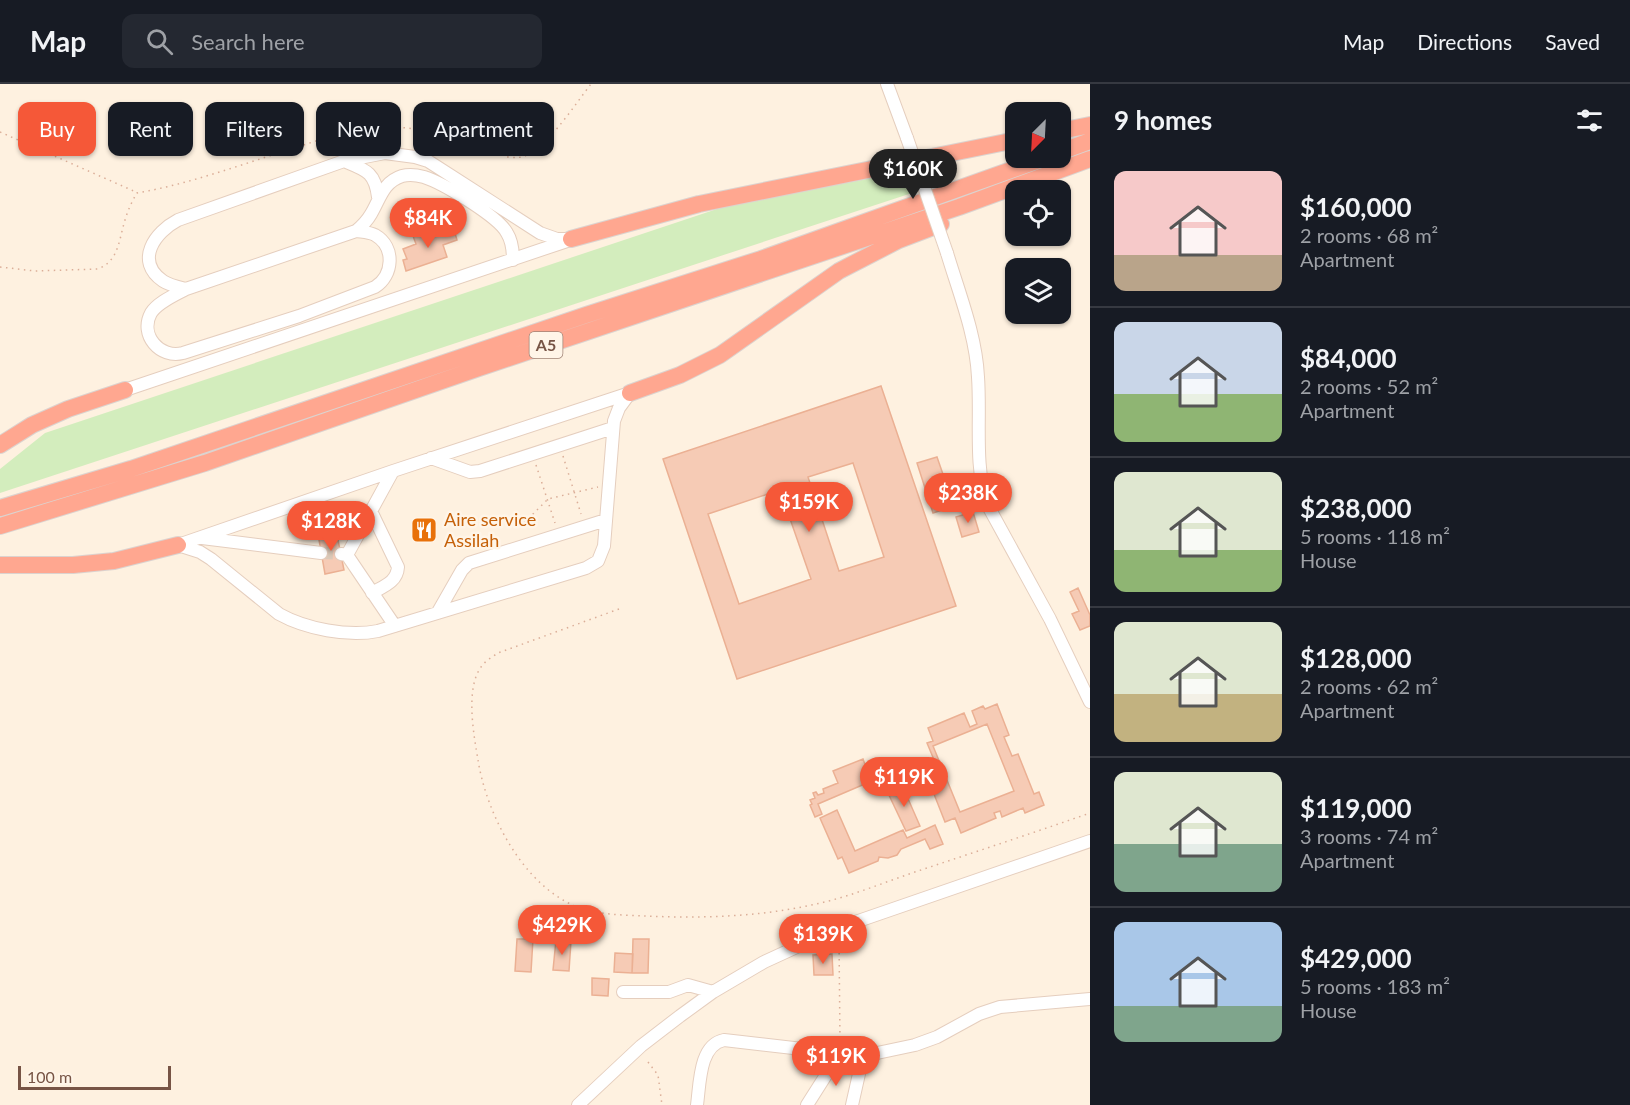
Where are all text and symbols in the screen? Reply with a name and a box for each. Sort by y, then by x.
search box [122,14,542,68]
text: Map [30,24,86,58]
icon: search [143,25,176,58]
text: Search here [191,28,305,55]
text: Map [1343,29,1384,54]
text: Directions [1417,29,1512,54]
text: Saved [1545,29,1600,54]
chip: Buy [18,102,96,156]
chip: Rent [108,102,193,156]
chip: Filters [205,102,304,156]
chip: New [316,102,401,156]
chip: Apartment [413,102,554,156]
north arrow [1005,102,1071,168]
map controls [1005,102,1071,324]
text: 9 homes [1114,104,1212,136]
icon: filters [1573,104,1606,137]
pin: $160K [871,149,955,200]
text: $160K [883,156,943,180]
button: locate [1005,180,1071,246]
text: $160,000 [1300,191,1412,223]
icon: home [1162,195,1234,267]
pin: $84K [392,198,464,249]
text: $84K [404,205,452,229]
text: 2 rooms · 68 m² [1300,223,1438,247]
text: Apartment [1300,247,1394,271]
button: layers [1005,258,1071,324]
road number: A5 [530,332,562,358]
text: $84,000 [1300,342,1397,374]
icon: home [1162,346,1234,418]
text: 2 rooms · 52 m² [1300,374,1438,398]
text: Apartment [1300,398,1394,422]
pin: $238K [926,473,1010,524]
text: $238K [938,480,998,504]
pin: $159K [767,482,851,533]
text: $159K [779,489,839,513]
text: $238,000 [1300,492,1412,524]
icon: home [1162,496,1234,568]
pin: $128K [289,501,373,552]
text: $128K [301,508,361,532]
place label: Aire service Assilah [444,508,536,551]
restaurant icon: Aire service Assilah [409,515,439,545]
text: 5 rooms · 118 m² [1300,524,1450,548]
text: House [1300,548,1357,572]
text: $128,000 [1300,642,1412,674]
icon: home [1162,646,1234,718]
text: 2 rooms · 62 m² [1300,674,1438,698]
text: Apartment [1300,698,1394,722]
pin: $119K [862,757,946,808]
text: $119K [874,764,934,788]
text: $119,000 [1300,792,1412,824]
icon: home [1162,796,1234,868]
text: 3 rooms · 74 m² [1300,824,1438,848]
text: Apartment [1300,848,1394,872]
pin: $429K [520,905,604,956]
text: $429K [532,912,592,936]
pin: $139K [781,914,865,965]
text: $139K [793,921,853,945]
text: $429,000 [1300,942,1412,974]
icon: home [1162,946,1234,1018]
text: 5 rooms · 183 m² [1300,974,1450,998]
text: House [1300,998,1357,1022]
pin: $119K [794,1036,878,1087]
text: $119K [806,1043,866,1067]
scale bar [18,1063,171,1090]
text: 100 m [27,1067,72,1086]

